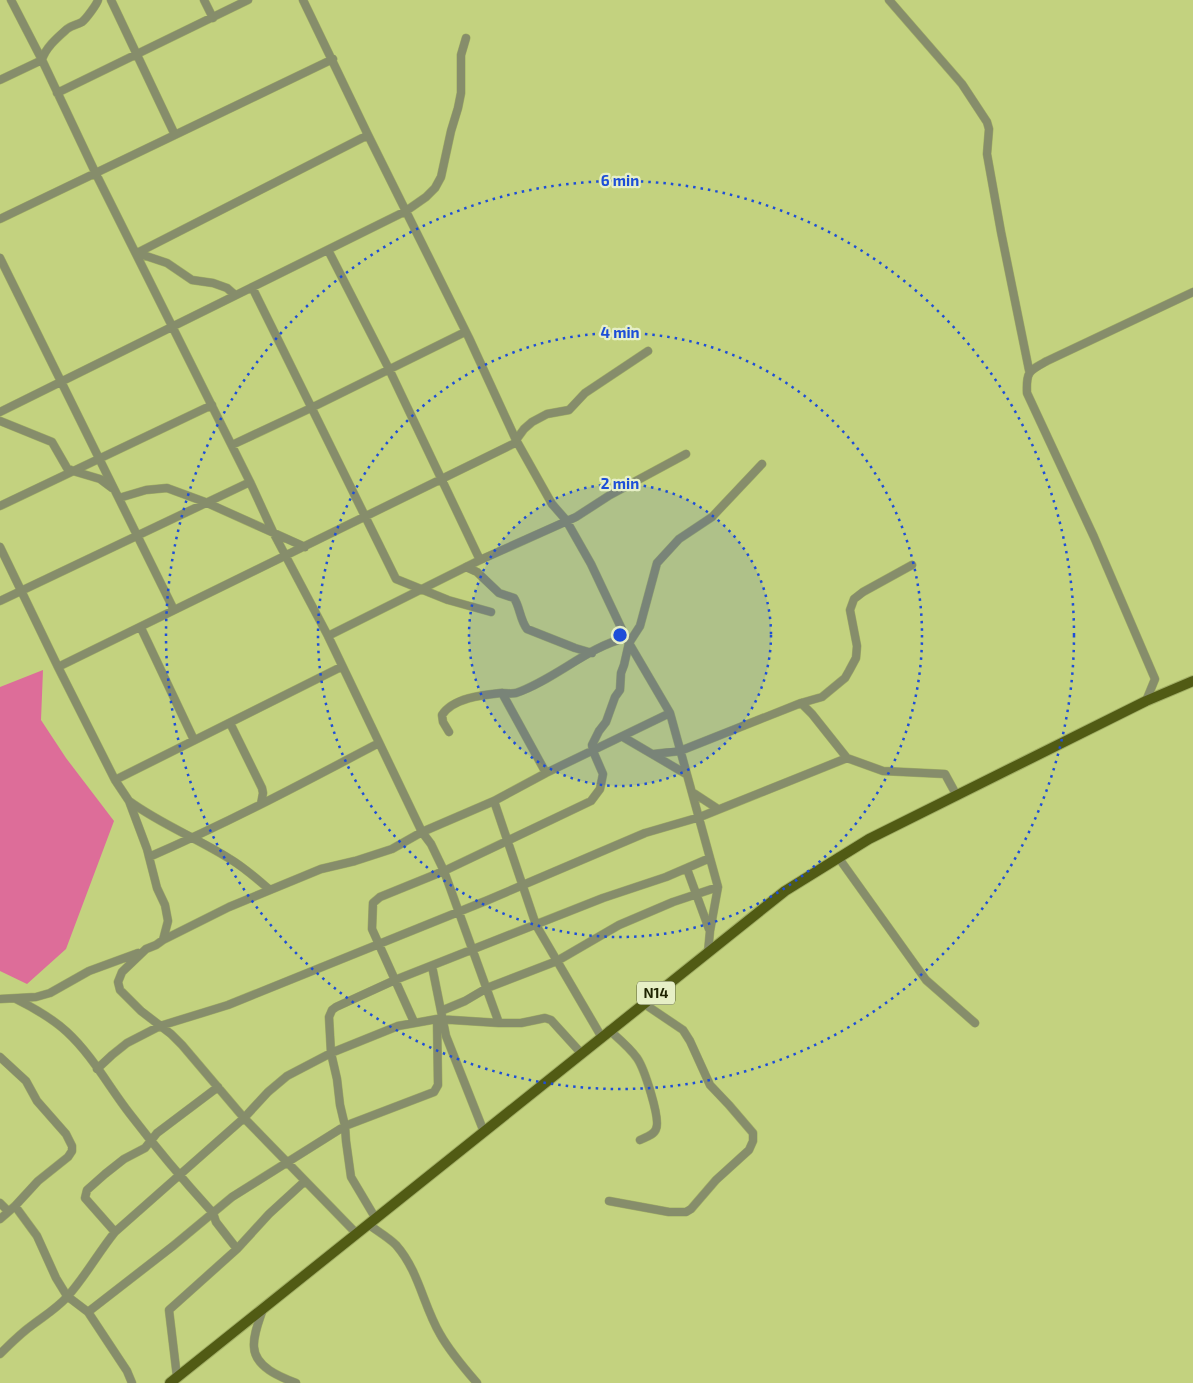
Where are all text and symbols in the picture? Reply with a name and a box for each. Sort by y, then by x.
text: 6 min [601,171,639,189]
text: 4 min [600,323,640,341]
text: 2 min [601,474,639,492]
centre of rings [611,626,629,644]
road number: N14 [637,981,675,1004]

